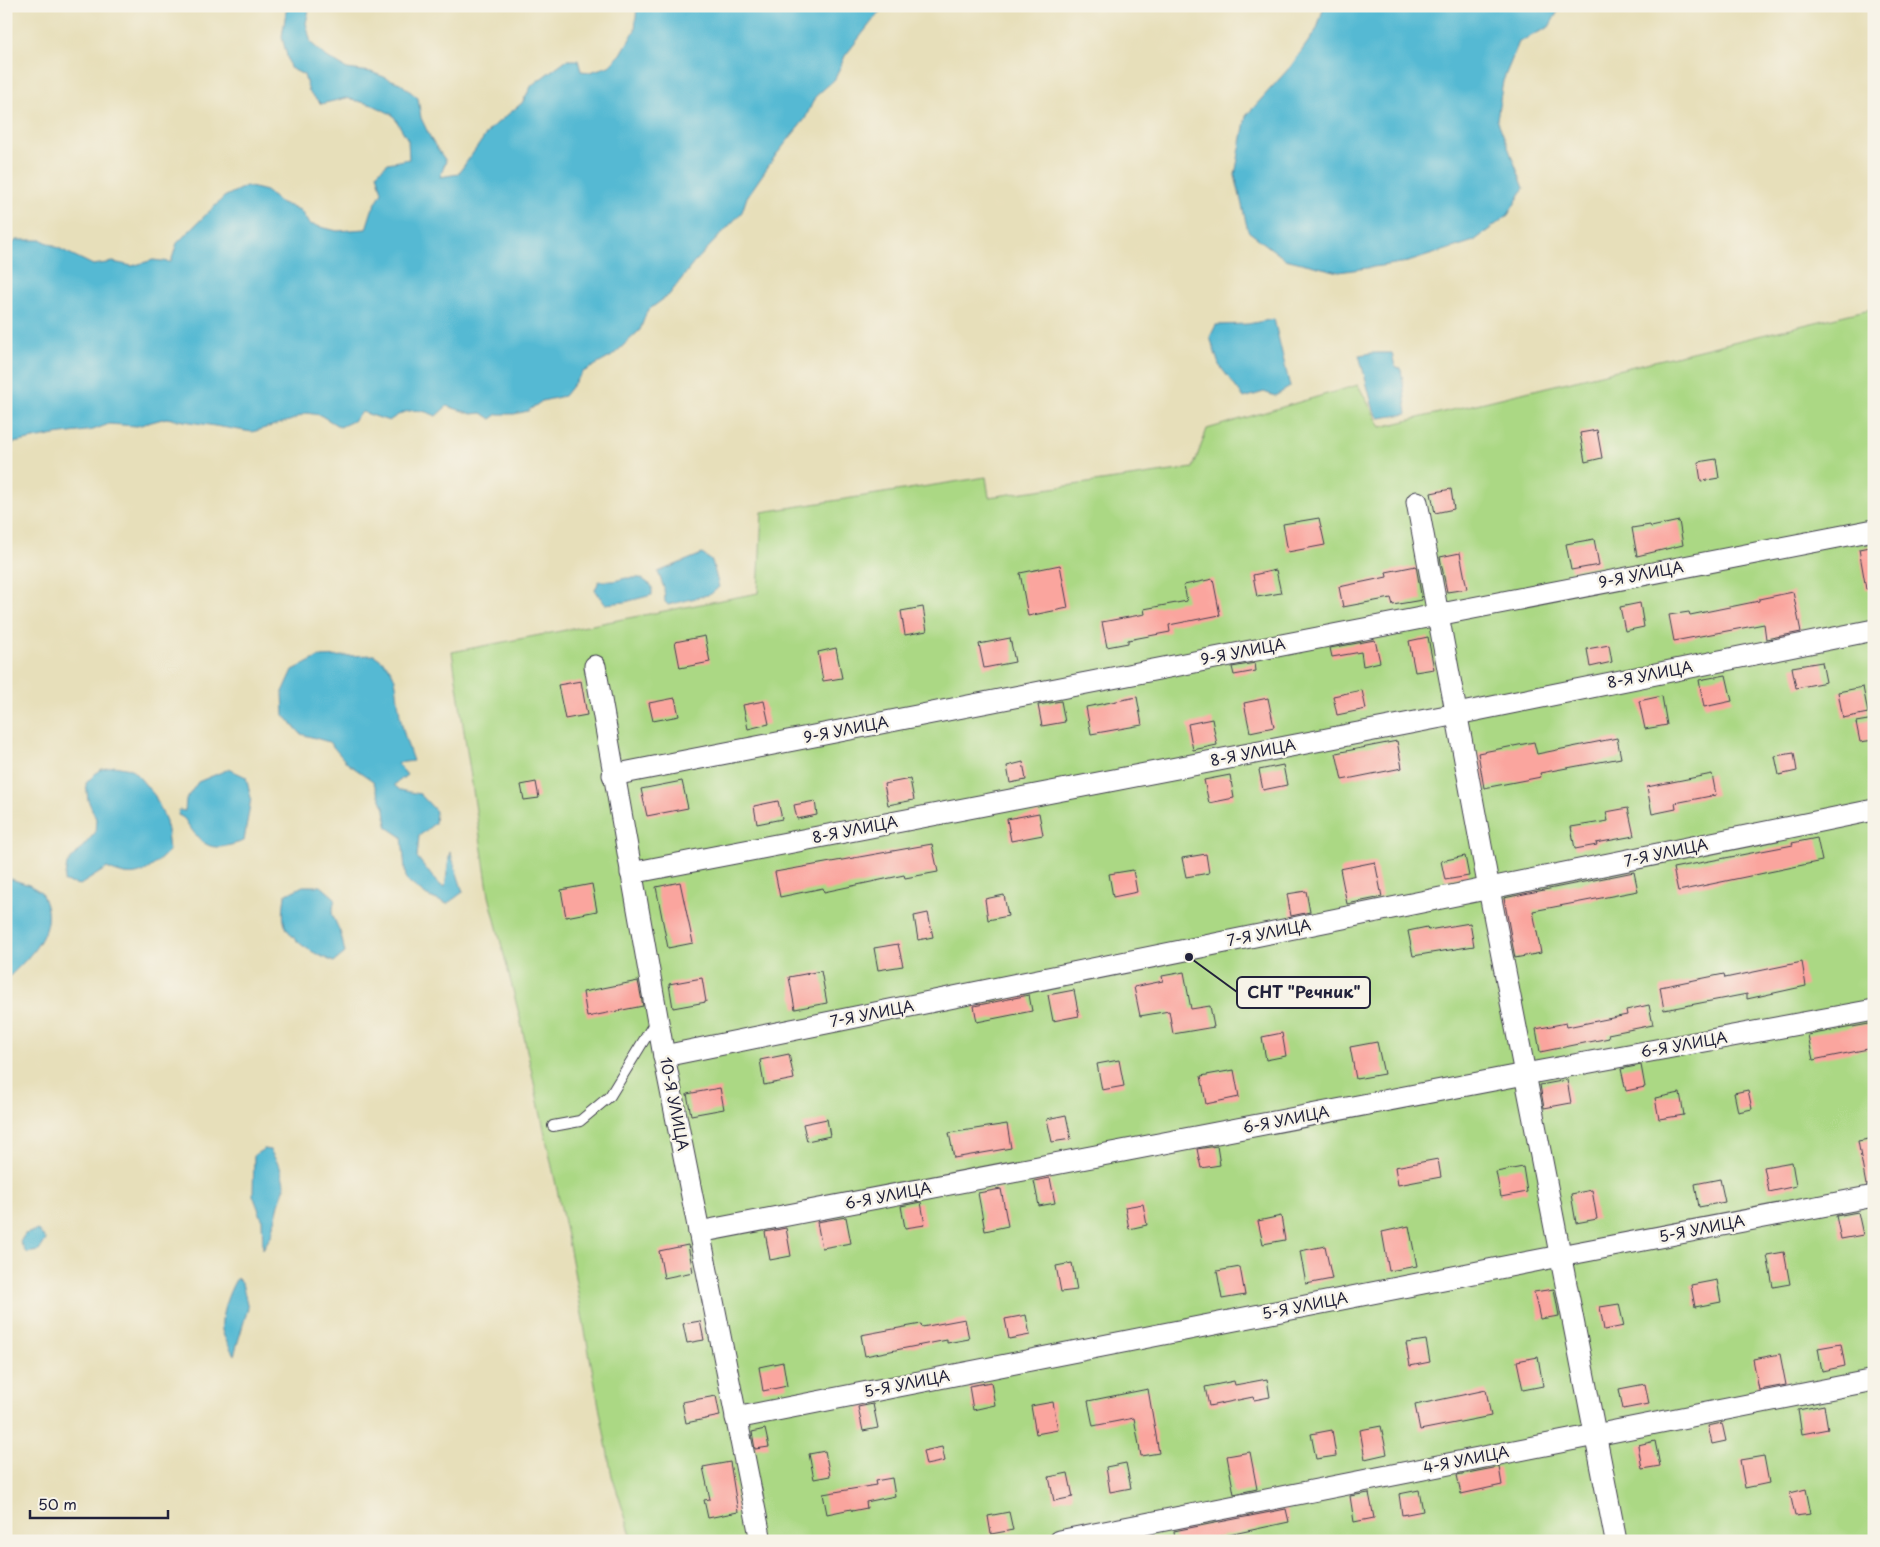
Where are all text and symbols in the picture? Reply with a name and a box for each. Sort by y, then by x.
street label: 9-Я УЛИЦА [1596,554,1685,593]
street label: 9-Я УЛИЦА [1198,631,1287,670]
street label: 8-Я УЛИЦА [1605,654,1694,693]
street label: 9-Я УЛИЦА [801,709,890,748]
street label: 8-Я УЛИЦА [1208,732,1297,771]
street label: 8-Я УЛИЦА [810,809,899,848]
street label: 7-Я УЛИЦА [1622,831,1710,872]
street label: 7-Я УЛИЦА [1225,912,1313,951]
callout: СНТ "Речник" [1237,977,1370,1008]
text: СНТ "Речник" [1247,979,1361,1003]
street label: 7-Я УЛИЦА [828,993,916,1032]
street label: 6-Я УЛИЦА [1639,1025,1729,1062]
street label: 10-Я УЛИЦА [655,1055,696,1152]
street label: 6-Я УЛИЦА [1240,1099,1331,1138]
street label: 6-Я УЛИЦА [842,1175,933,1214]
street label: 5-Я УЛИЦА [1657,1208,1747,1247]
street label: 5-Я УЛИЦА [1260,1285,1350,1324]
street label: 5-Я УЛИЦА [862,1363,952,1402]
street label: 4-Я УЛИЦА [1421,1439,1511,1478]
scale bar [30,1487,168,1519]
text: 50 m [38,1492,77,1515]

